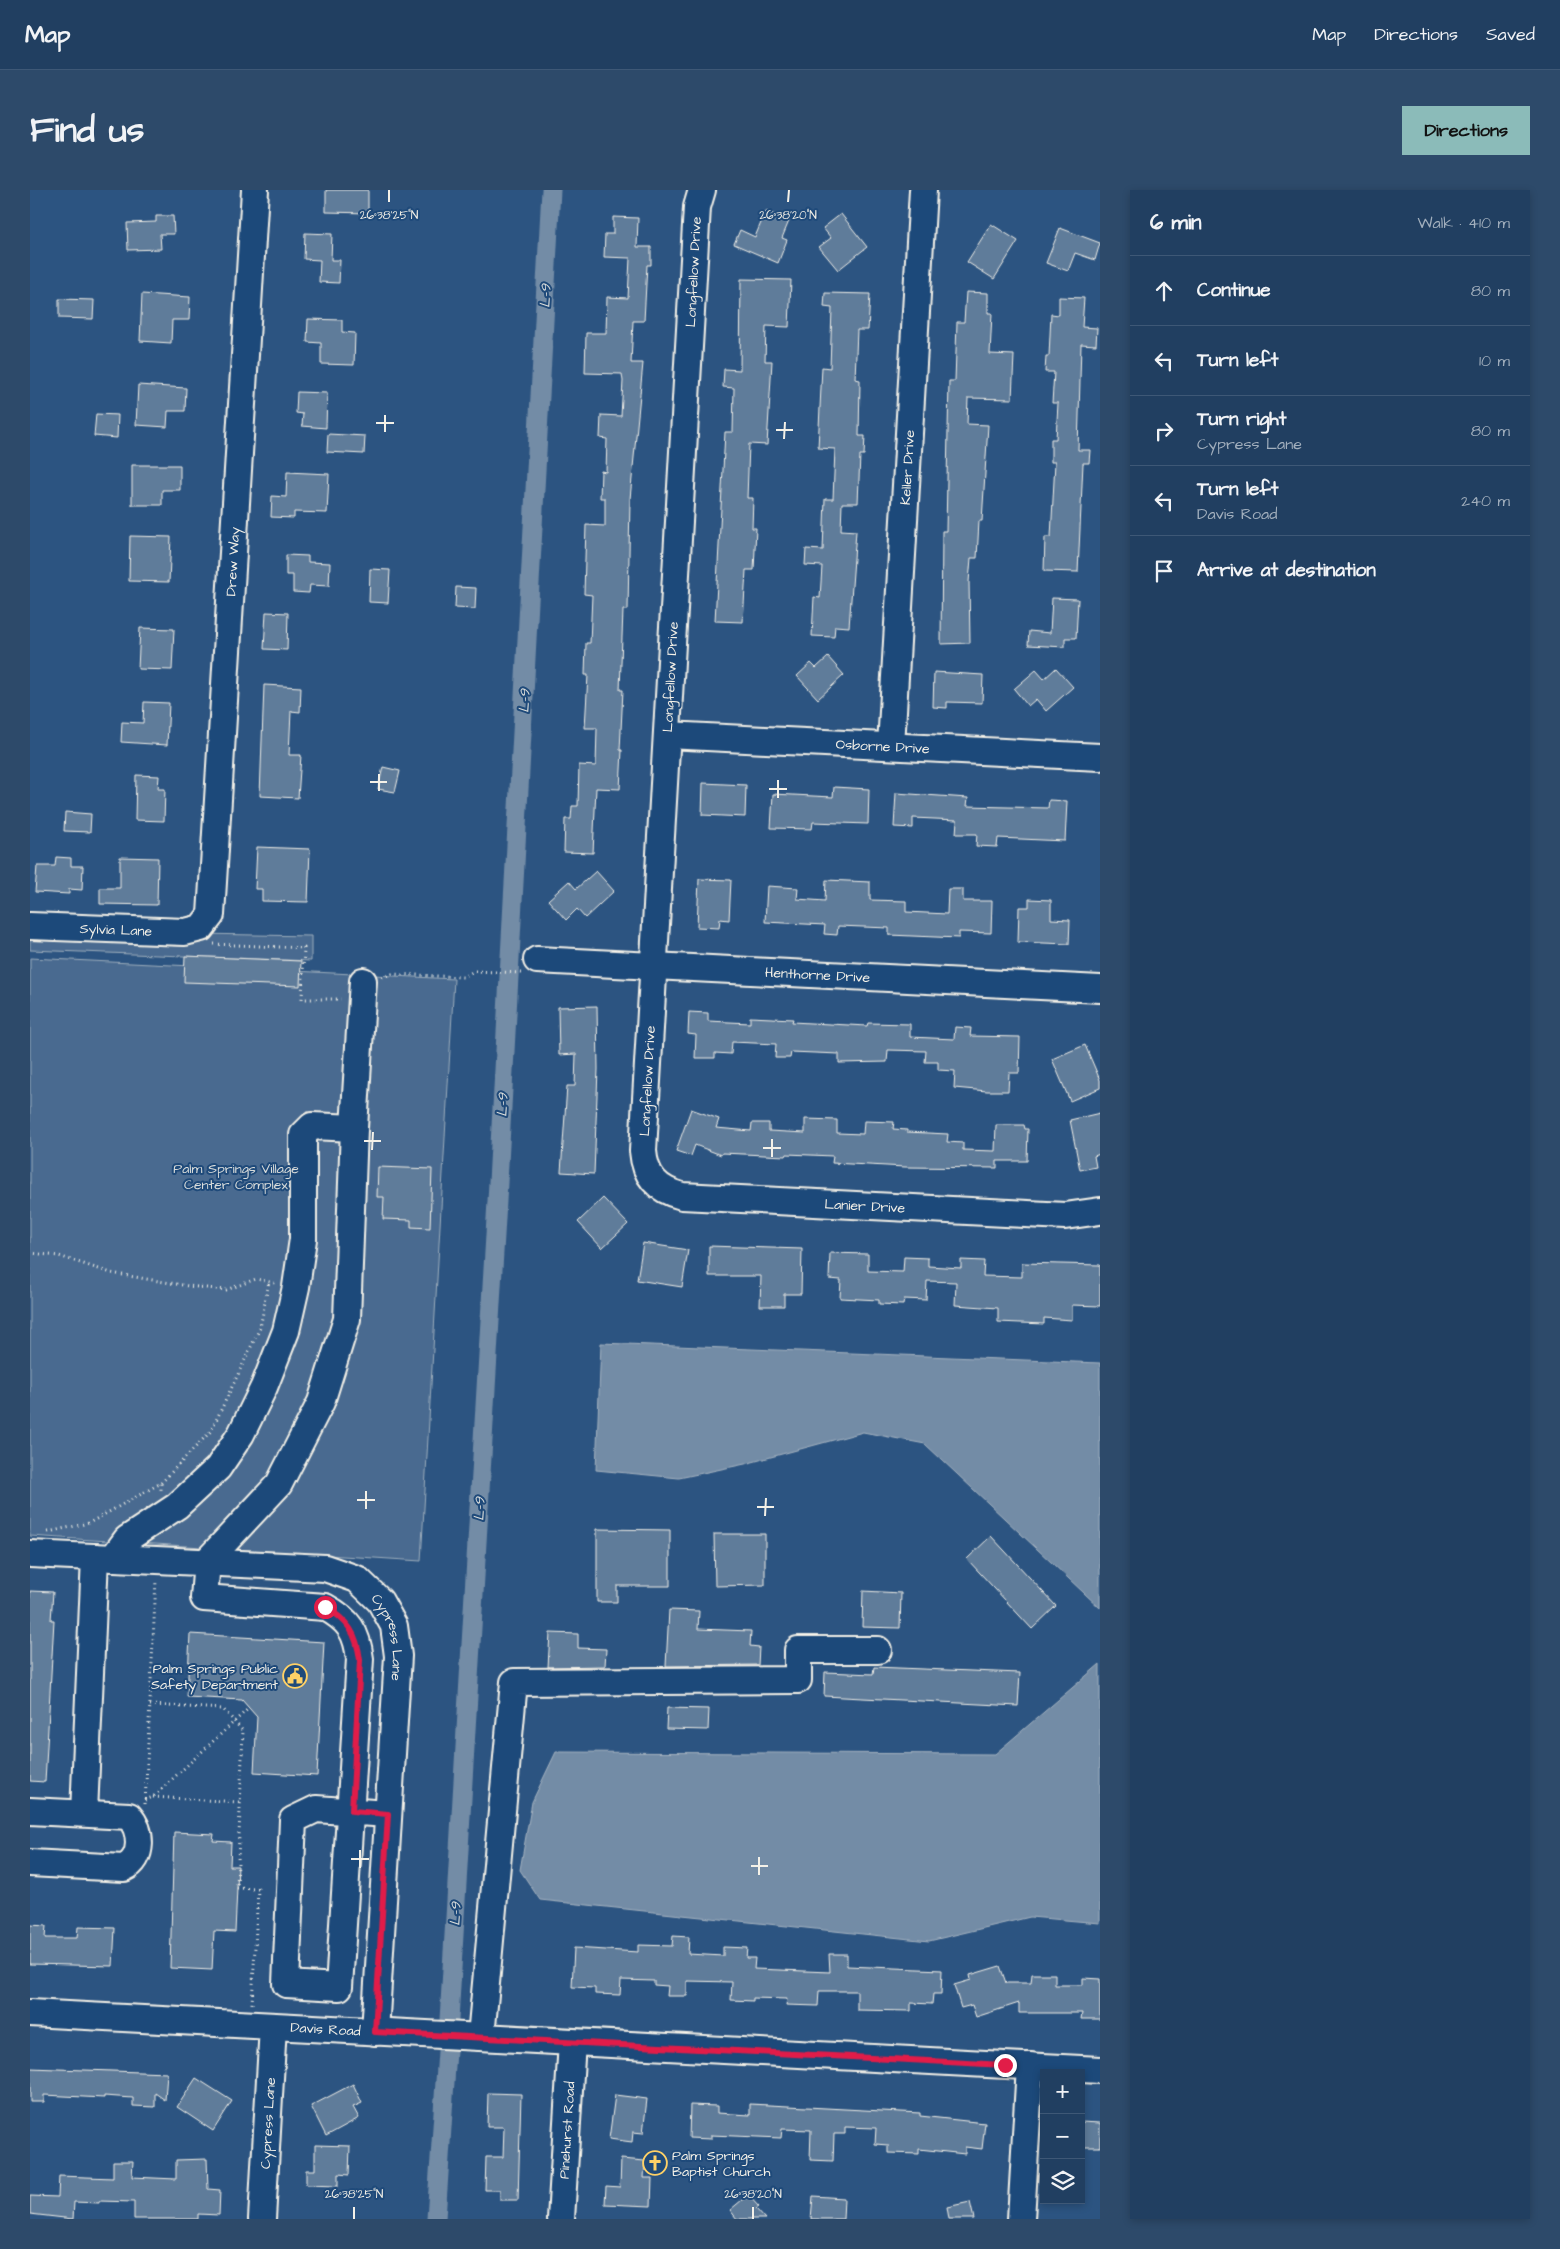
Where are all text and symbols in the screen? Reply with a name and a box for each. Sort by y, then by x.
text: Map [25,18,70,52]
text: Map [1312,22,1346,47]
text: Directions [1374,22,1458,47]
text: Saved [1486,22,1535,47]
text: Find us [30,106,144,155]
button: Directions [1402,106,1530,155]
text: 26°38'25"N [360,207,419,224]
text: 26°38'20"N [759,207,817,224]
text: 6 min [1150,208,1202,237]
text: Walk · 410 m [1418,212,1510,234]
street label: Longfellow Drive [681,216,707,328]
icon: ahead [1150,277,1178,305]
text: Continue [1197,277,1271,304]
text: 80 m [1471,280,1510,302]
water label: L-9 [534,282,557,308]
icon: left [1150,347,1178,375]
text: Turn left [1197,347,1278,374]
text: 10 m [1479,350,1510,372]
text: Turn right [1197,406,1286,433]
icon: right [1150,417,1178,445]
text: 80 m [1471,420,1510,442]
street label: Keller Drive [896,429,920,506]
text: Cypress Lane [1197,433,1302,455]
text: Turn left [1197,476,1278,503]
icon: left [1150,487,1178,515]
text: 240 m [1461,490,1510,512]
text: Davis Road [1197,503,1277,525]
street label: Drew Way [221,526,246,597]
icon: arrive [1150,557,1178,585]
text: Arrive at destination [1197,557,1376,584]
street label: Longfellow Drive [658,621,684,733]
water label: L-9 [513,687,536,713]
street label: Osborne Drive [835,735,930,759]
street label: Sylvia Lane [79,919,153,942]
street label: Henthorne Drive [765,963,871,988]
street label: Longfellow Drive [635,1025,661,1137]
water label: L-9 [491,1091,514,1117]
park label: Palm Springs Village Center Complex [173,1159,299,1195]
street label: Lanier Drive [824,1194,906,1219]
water label: L-9 [468,1495,491,1521]
street label: Cypress Lane [367,1589,407,1682]
route start [314,1596,337,1619]
place label: Palm Springs Public Safety Department [151,1659,278,1695]
public building icon: Palm Springs Public Safety Department [282,1663,308,1689]
water label: L-9 [444,1900,467,1926]
street label: Davis Road [290,2018,361,2042]
route end [994,2054,1017,2077]
map controls [1040,2069,1085,2204]
button: + [1040,2069,1085,2114]
street label: Cypress Lane [256,2076,281,2170]
street label: Pinehurst Road [555,2081,581,2180]
button: − [1040,2114,1085,2159]
place label: Palm Springs Baptist Church [672,2146,770,2182]
church icon: Palm Springs Baptist Church [642,2150,668,2176]
button: layers [1040,2159,1085,2204]
text: 26°38'25"N [325,2186,384,2203]
text: 26°38'20"N [724,2186,782,2203]

